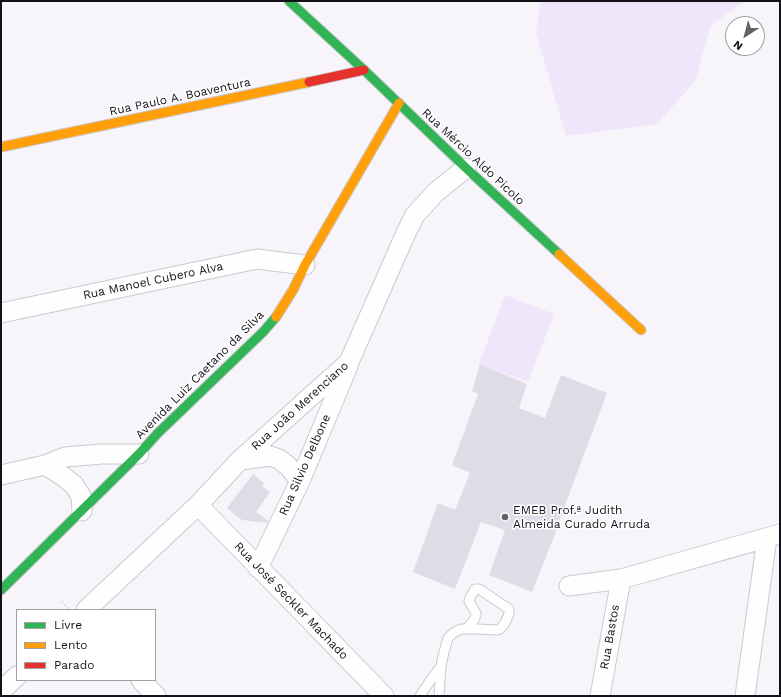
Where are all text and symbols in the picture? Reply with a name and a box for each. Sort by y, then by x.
north arrow [725,16,765,56]
text: N [731,38,745,53]
street label: Rua Paulo A. Boaventura [108,75,252,119]
street label: Rua Mércio Aldo Pícolo [419,106,527,208]
street label: Rua Manoel Cubero Alva [82,259,224,303]
street label: Avenida Luiz Caetano da Silva [133,308,267,442]
street label: Rua João Merenciano [249,359,351,453]
street label: Rua Silvio Delbone [276,412,334,518]
place label: EMEB Prof.ª Judith Almeida Curado Arruda [513,503,650,531]
marker: EMEB Prof.ª Judith Almeida Curado Arruda [500,512,510,522]
street label: Rua José Seckler Machado [231,539,351,663]
street label: Rua Bastos [597,603,623,671]
legend [16,609,156,681]
text: Livre [54,618,82,632]
text: Lento [54,638,88,652]
text: Parado [54,658,94,672]

